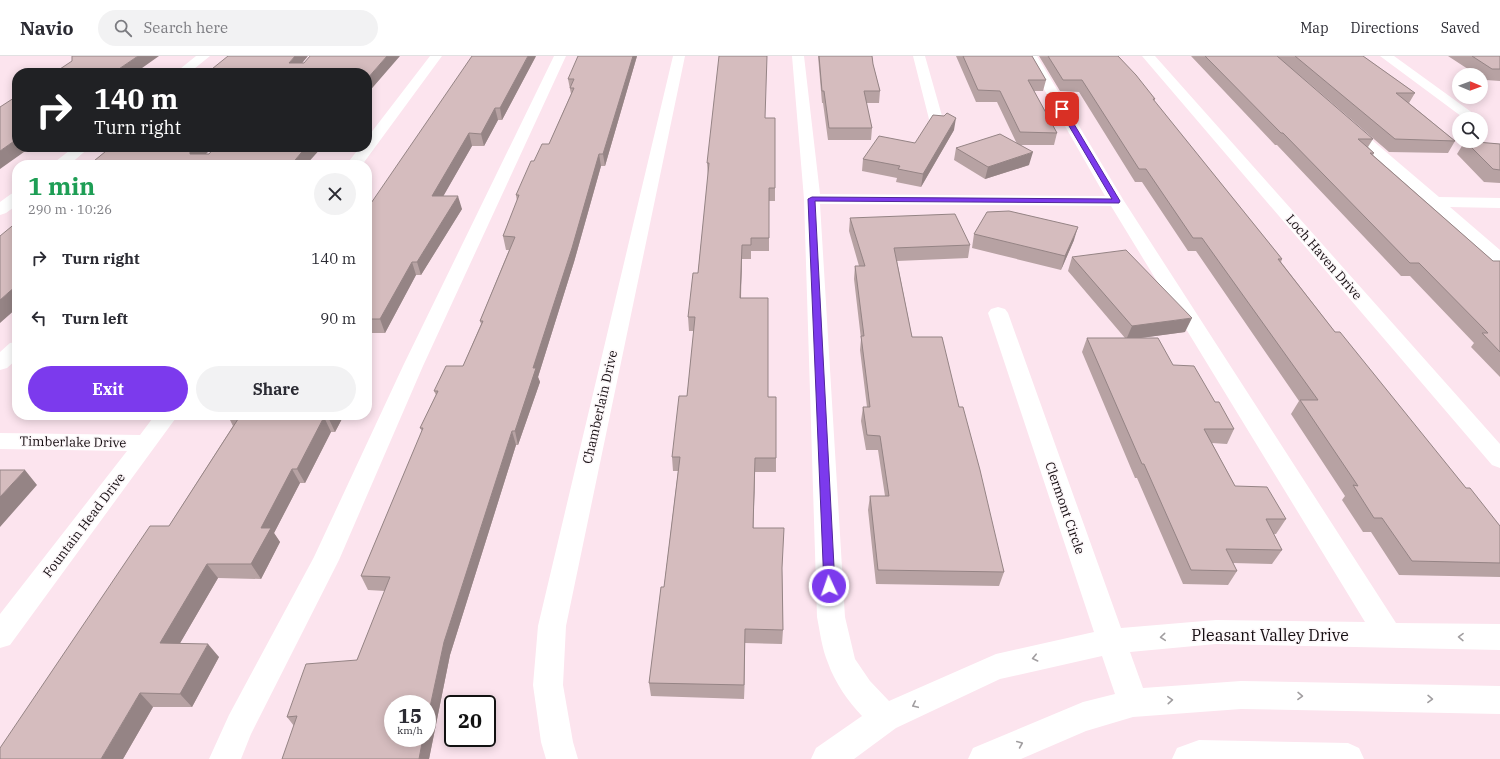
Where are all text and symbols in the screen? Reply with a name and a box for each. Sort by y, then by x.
search box [98,10,378,46]
text: Navio [20,16,74,40]
icon: search [112,17,134,39]
text: Search here [144,18,228,37]
text: Map [1300,19,1329,37]
text: Directions [1351,19,1419,37]
text: Saved [1441,19,1480,37]
north arrow [1452,68,1488,104]
map controls [1452,68,1488,148]
text: 140 m [94,80,178,117]
icon: right [28,84,80,136]
pin [1045,92,1079,126]
icon: arrive [1051,98,1073,120]
button: search [1452,112,1488,148]
text: Turn right [94,116,181,139]
text: 1 min [28,170,95,202]
button: close [314,173,356,215]
text: 290 m · 10:26 [28,201,112,218]
street label: Loch Haven Drive [1282,211,1366,303]
icon: right [28,247,50,269]
text: Turn right [62,249,140,268]
text: 140 m [311,249,356,268]
icon: left [28,307,50,329]
text: Turn left [62,309,128,328]
text: 90 m [320,309,356,328]
street label: Chamberlain Drive [579,349,621,465]
button: Exit [28,366,188,412]
button: Share [196,366,356,412]
street label: Timberlake Drive [19,433,127,451]
street label: Clermont Circle [1041,460,1089,556]
street label: Fountain Head Drive [39,469,129,581]
position arrow [808,565,850,607]
street label: Pleasant Valley Drive [1191,625,1349,645]
one-way arrow [1160,632,1166,641]
one-way arrow [1458,633,1464,641]
one-way arrow [1032,654,1039,662]
one-way arrow [1297,692,1303,701]
speed limit sign: 20 [444,695,496,747]
one-way arrow [1427,695,1433,703]
one-way arrow [1167,696,1173,705]
one-way arrow [911,700,918,708]
text: 15 [398,702,422,729]
text: km/h [397,724,423,737]
one-way arrow [1015,741,1023,749]

